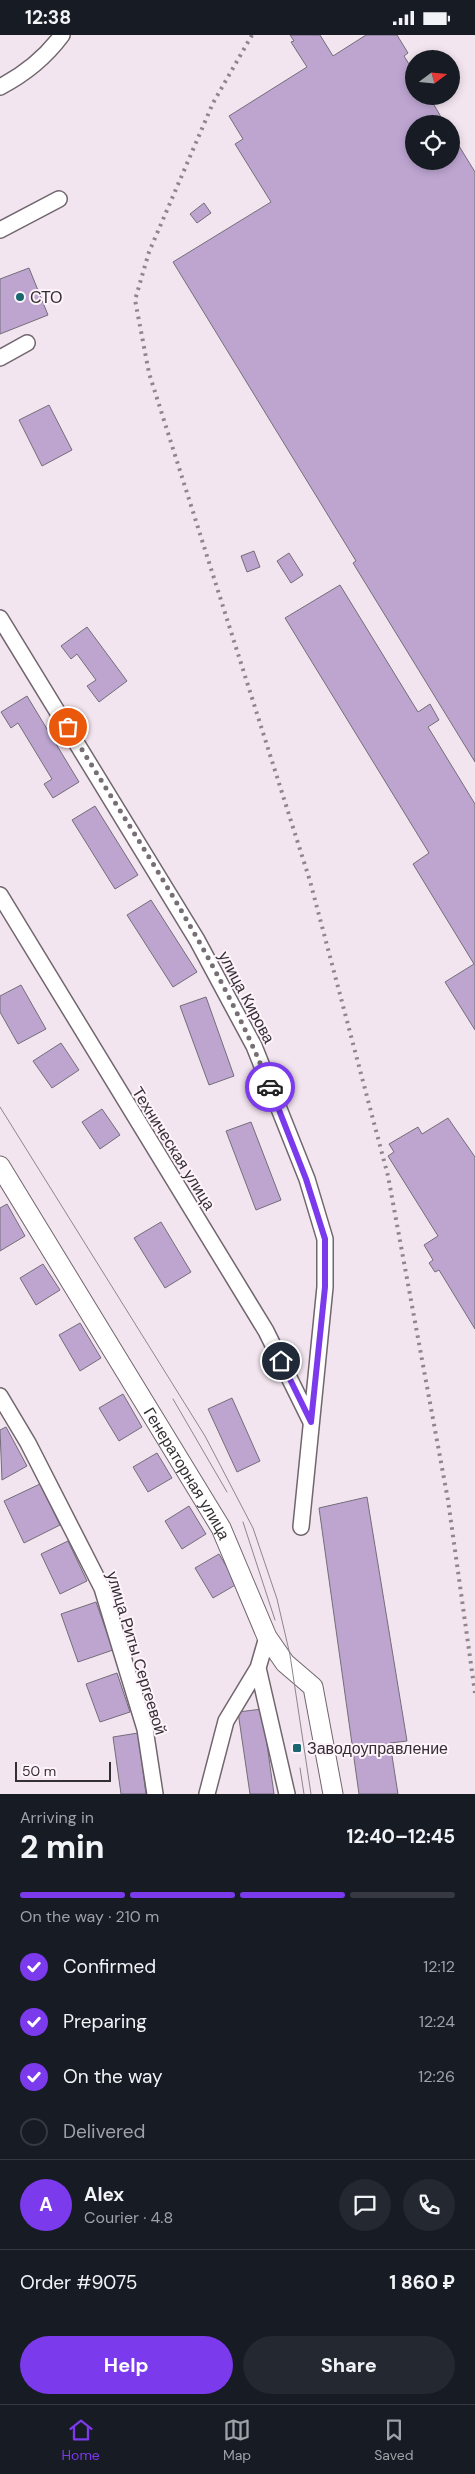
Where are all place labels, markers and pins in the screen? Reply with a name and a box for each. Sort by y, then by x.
place label: СТО [30,287,63,308]
marker: СТО [14,291,26,303]
pin [47,706,89,748]
pin [260,1340,302,1382]
place label: Заводоуправление [307,1738,448,1759]
marker: Заводоуправление [291,1742,303,1754]

